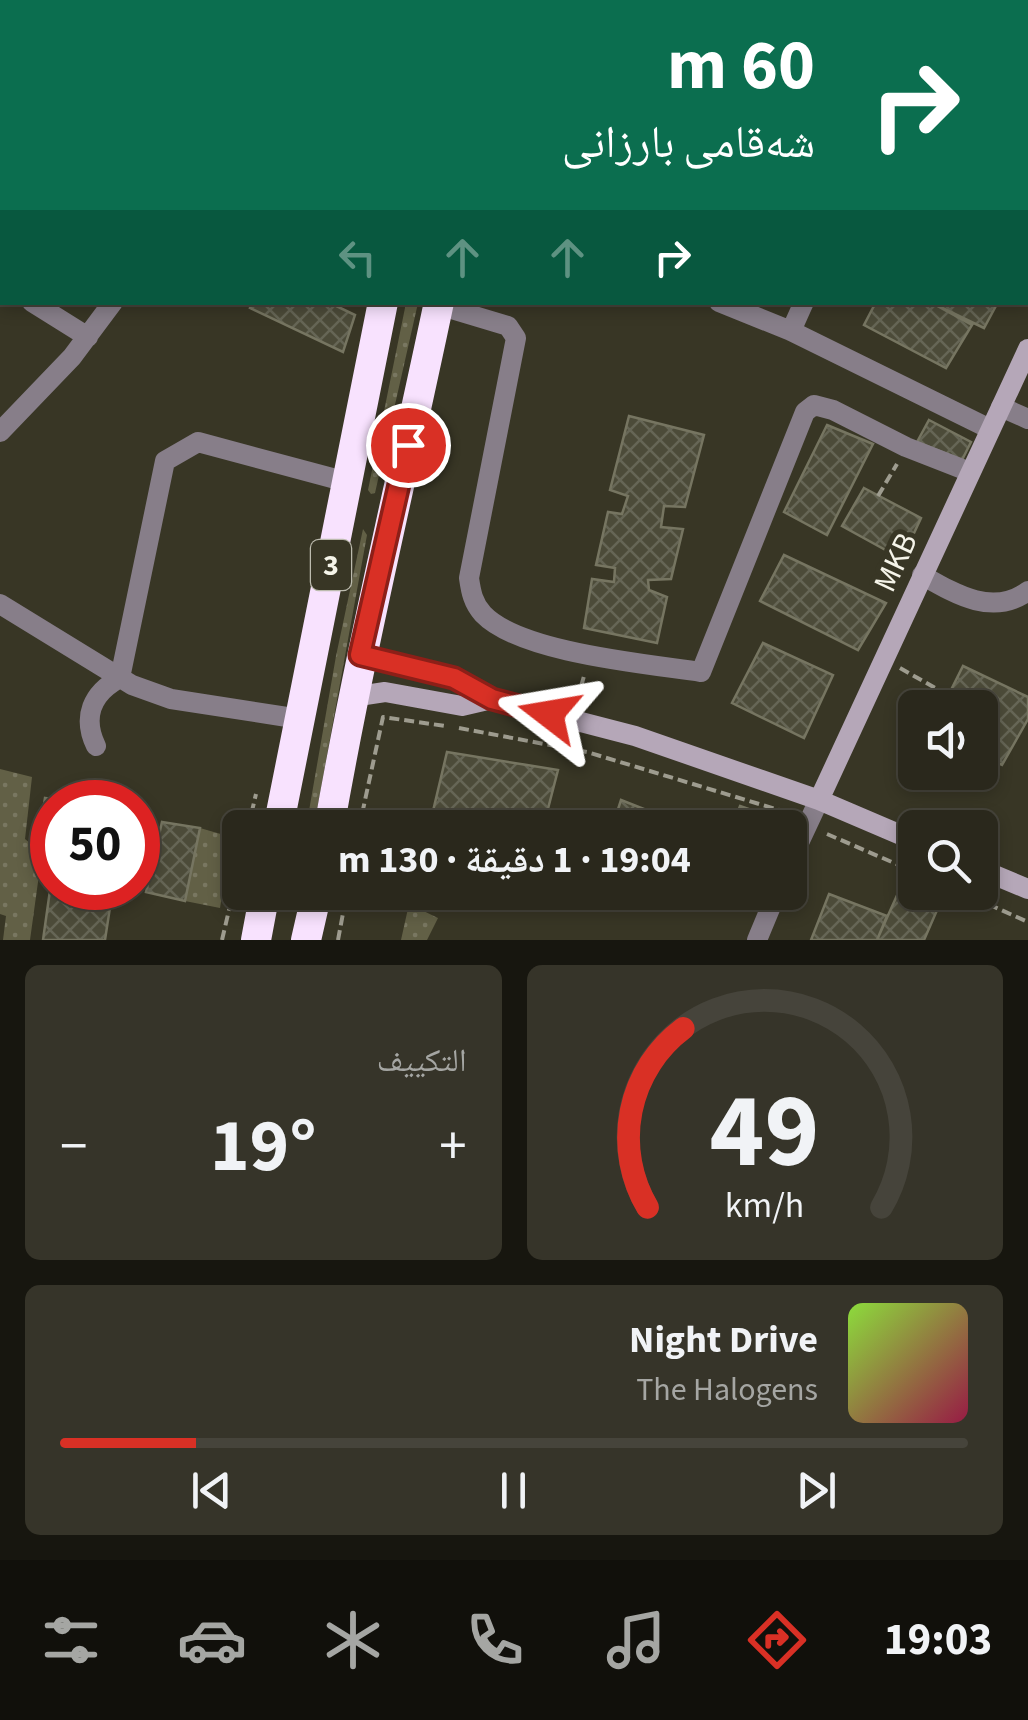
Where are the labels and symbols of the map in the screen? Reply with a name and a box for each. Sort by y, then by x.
pin [366,403,451,488]
street label: MKB [862,525,930,600]
road number: 3 [311,540,351,590]
position arrow [497,662,601,766]
speed limit sign: 50 [30,780,160,910]

